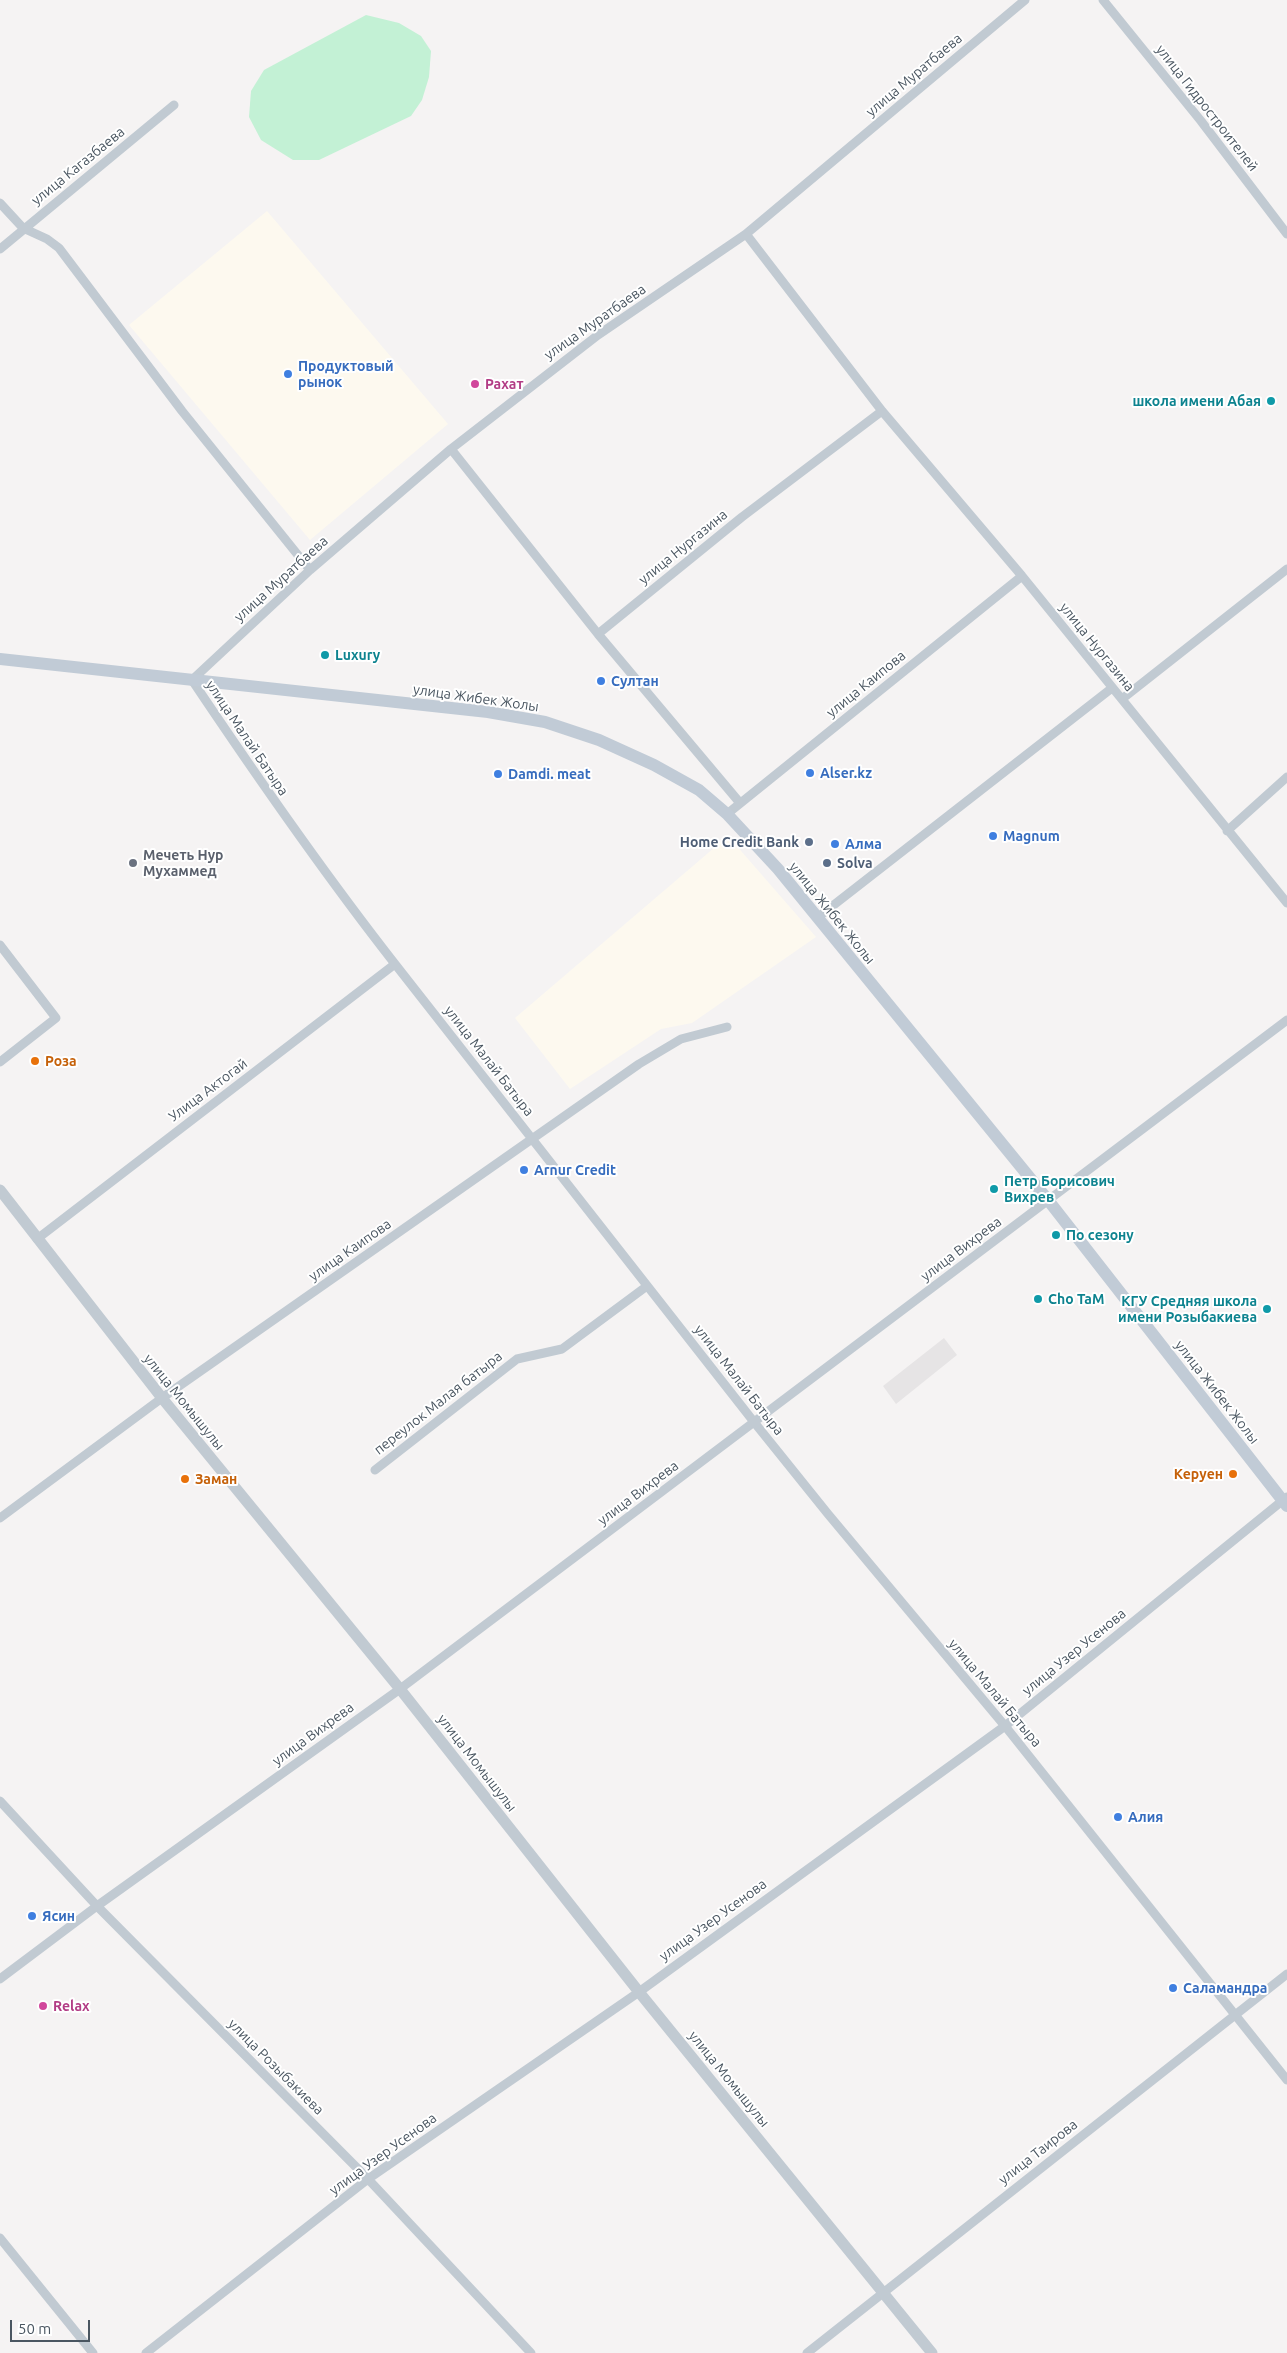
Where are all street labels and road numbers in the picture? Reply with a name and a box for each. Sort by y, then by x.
street label: улица Муратбаева [863,30,965,120]
street label: улица Гидростроителей [1152,41,1262,175]
street label: улица Кагазбаева [28,123,128,209]
street label: улица Муратбаева [541,281,649,363]
street label: улица Нургазина [635,506,731,588]
street label: улица Муратбаева [231,533,331,625]
street label: улица Нургазина [1056,599,1138,695]
street label: улица Каипова [823,647,909,721]
street label: улица Малай Батыра [202,677,292,799]
street label: улица Жибек Жолы [412,681,540,715]
street label: улица Жибек Жолы [786,858,878,968]
street label: улица Малай Батыра [441,1002,537,1120]
street label: Улица Актогай [165,1055,251,1125]
street label: улица Вихрева [917,1213,1005,1285]
street label: улица Каипова [306,1215,394,1285]
street label: улица Малай Батыра [691,1321,787,1439]
street label: улица Жибек Жолы [1171,1337,1263,1447]
street label: переулок Малая батыра [371,1348,505,1458]
street label: улица Момышулы [140,1350,228,1454]
street label: улица Вихрева [594,1457,682,1529]
street label: улица Узер Усенова [1019,1605,1129,1699]
street label: улица Малай Батыра [945,1636,1045,1750]
street label: улица Вихрева [269,1699,357,1769]
street label: улица Момышулы [434,1711,520,1815]
street label: улица Узер Усенова [656,1876,770,1964]
street label: улица Розыбакиева [225,2016,327,2118]
street label: улица Момышулы [685,2027,773,2131]
street label: улица Узер Усенова [326,2110,440,2198]
street label: улица Таирова [995,2116,1081,2188]

